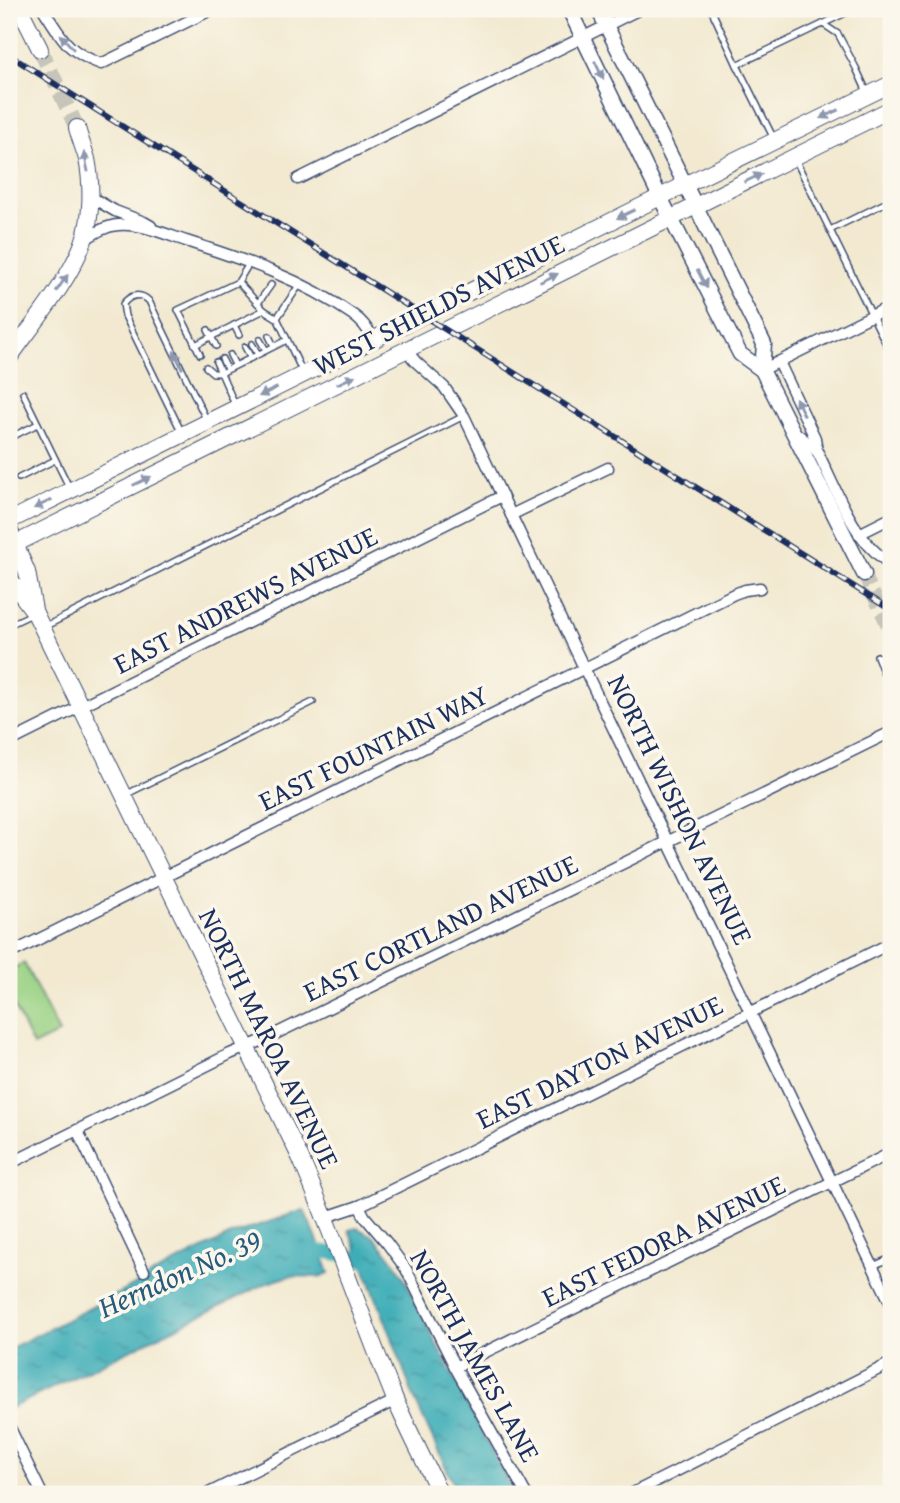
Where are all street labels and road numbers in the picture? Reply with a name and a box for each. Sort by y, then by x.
street label: WEST SHIELDS AVENUE [305,223,571,385]
street label: EAST ANDREWS AVENUE [106,515,384,683]
street label: NORTH WISHON AVENUE [598,667,764,951]
street label: EAST FOUNTAIN WAY [251,673,495,820]
street label: EAST CORTLAND AVENUE [296,843,584,1011]
street label: NORTH MAROA AVENUE [189,901,351,1175]
street label: EAST DAYTON AVENUE [469,983,729,1139]
street label: EAST FEDORA AVENUE [534,1163,792,1317]
street label: NORTH JAMES LANE [401,1241,551,1469]

